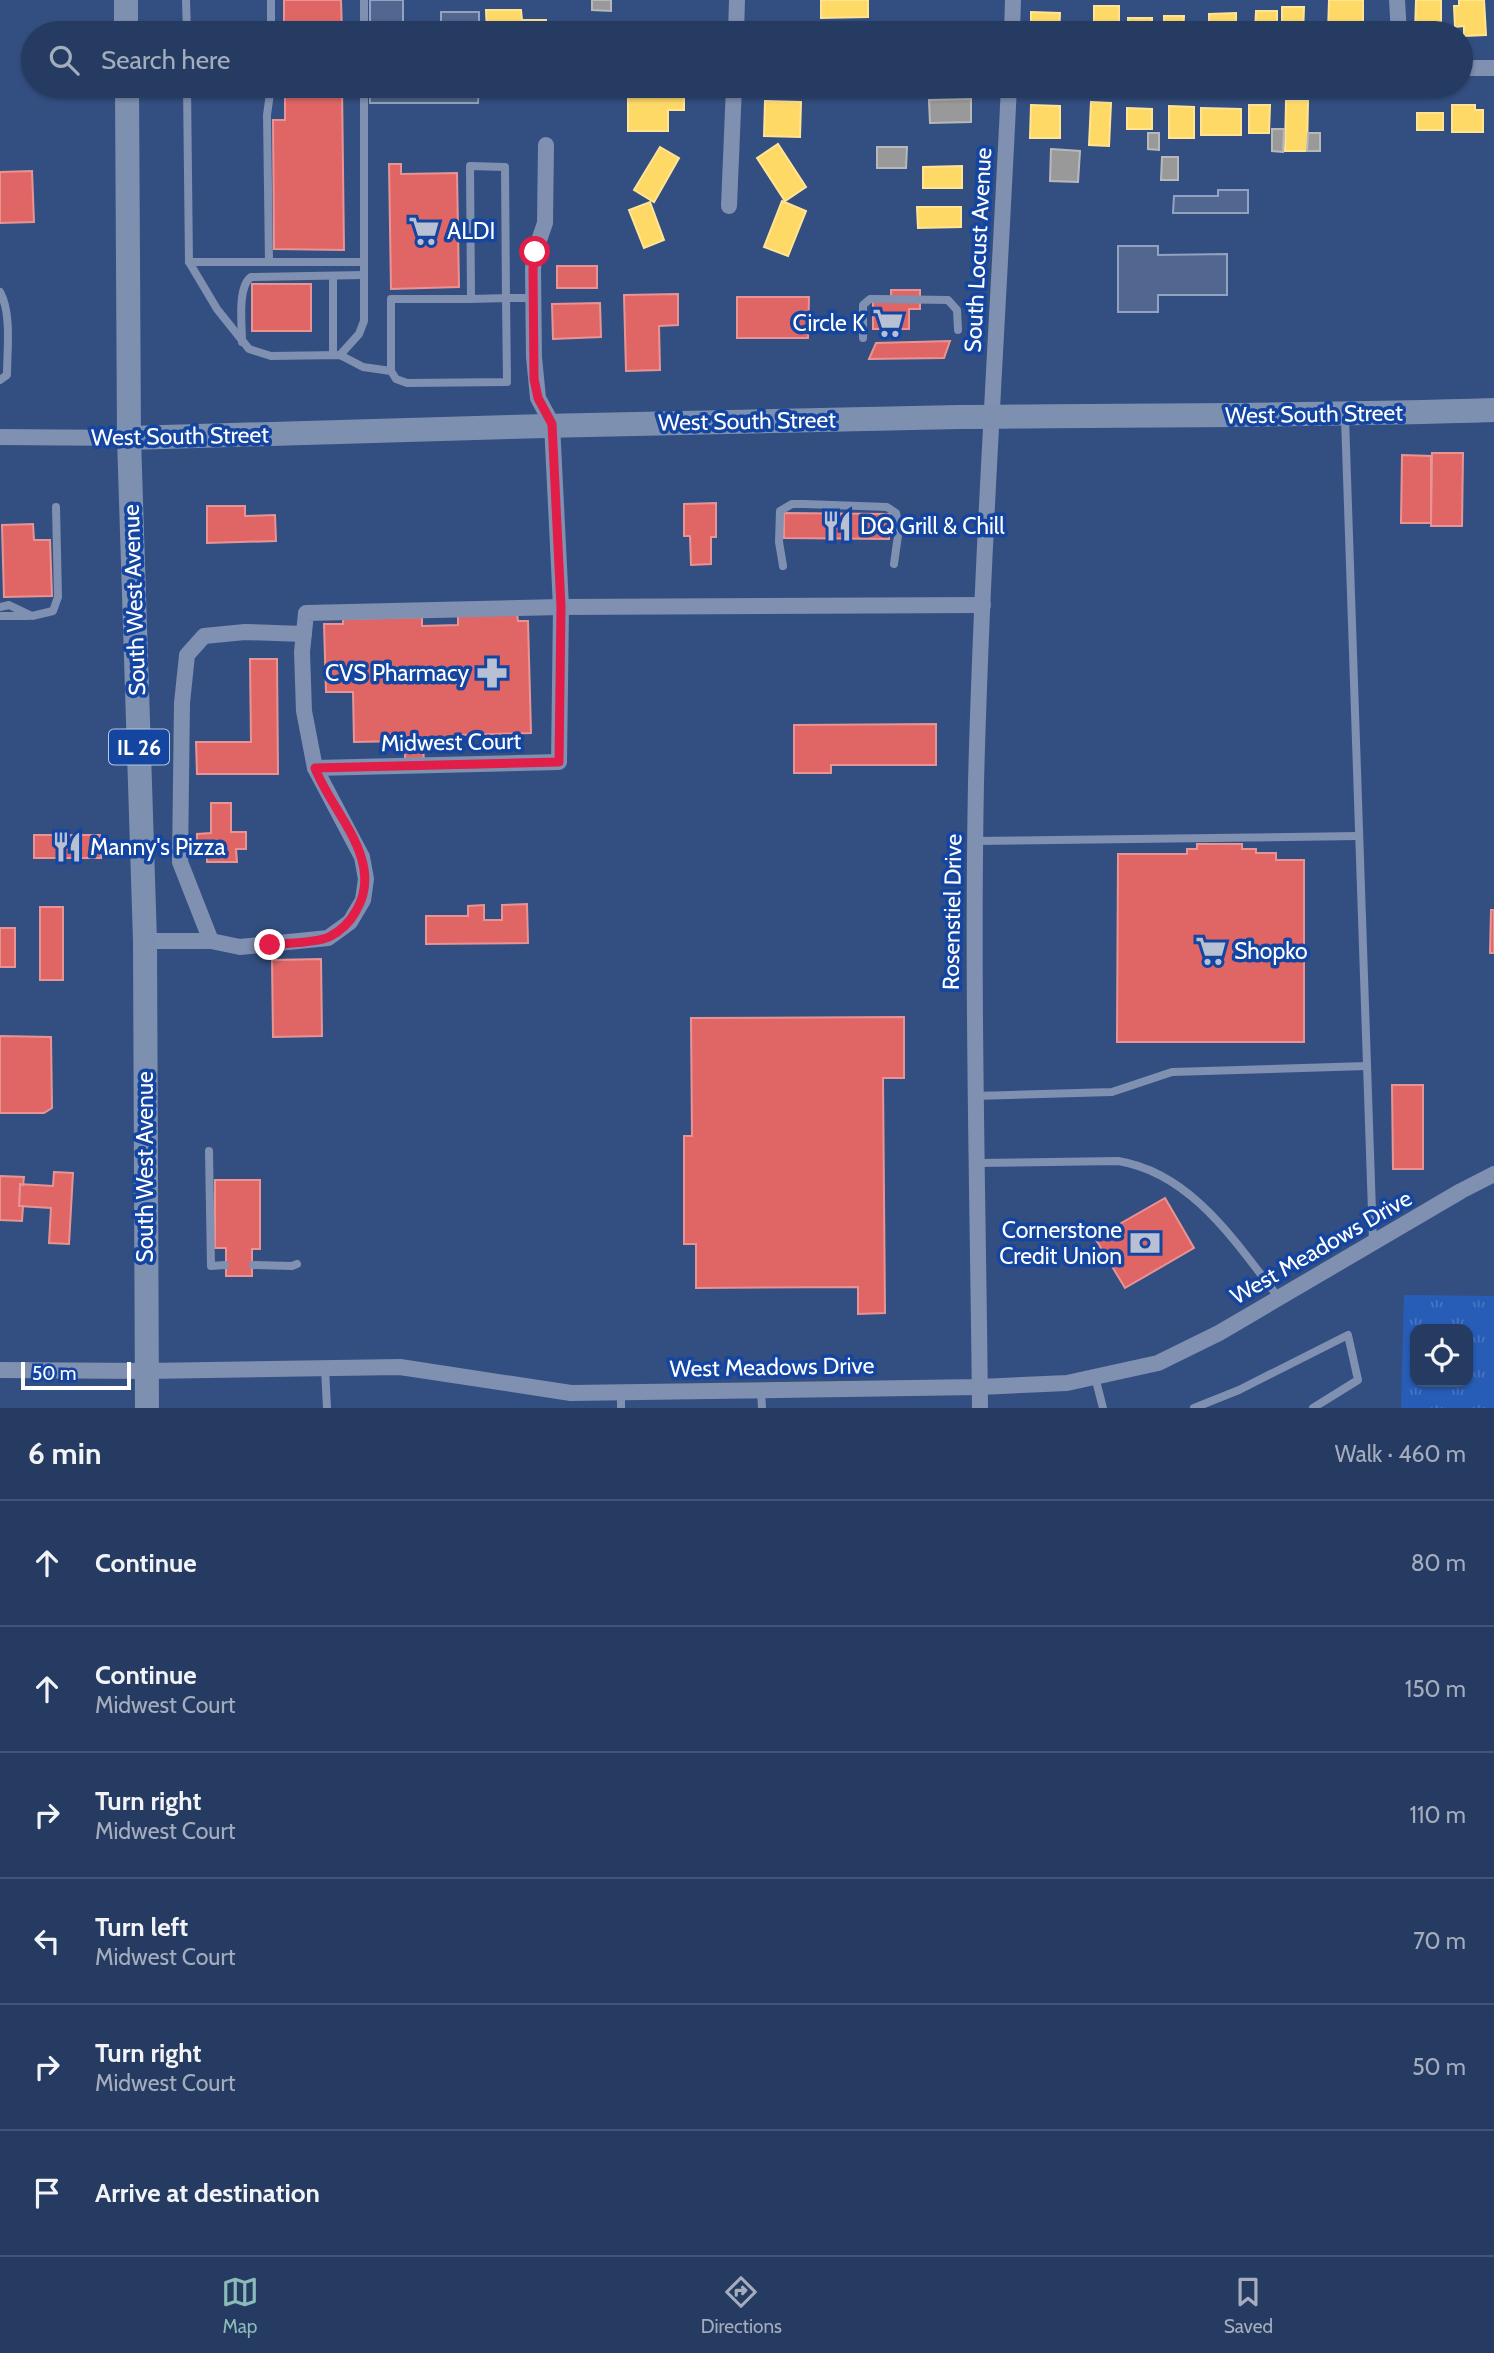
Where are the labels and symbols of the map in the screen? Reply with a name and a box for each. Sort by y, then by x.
street label: South Locust Avenue [959,147,997,353]
supermarket icon: ALDI [407,214,441,248]
place label: ALDI [447,217,495,245]
route start [519,236,550,267]
supermarket icon: Circle K [871,306,905,340]
place label: Circle K [793,309,865,337]
street label: West South Street [1225,398,1403,430]
street label: West South Street [658,405,836,437]
street label: West South Street [91,420,269,452]
street label: South West Avenue [117,504,151,696]
restaurant icon: DQ Grill & Chill [820,509,854,543]
place label: DQ Grill & Chill [860,512,1005,540]
pharmacy icon: CVS Pharmacy [475,656,509,690]
place label: CVS Pharmacy [325,659,469,687]
street label: Midwest Court [381,727,522,757]
road number: IL 26 [109,730,169,764]
restaurant icon: Manny's Pizza [50,830,84,864]
place label: Manny's Pizza [90,833,226,861]
street label: Rosenstiel Drive [937,833,967,990]
route end [254,929,285,960]
supermarket icon: Shopko [1194,934,1228,968]
place label: Shopko [1234,937,1308,965]
street label: South West Avenue [131,1071,159,1263]
street label: West Meadows Drive [1225,1184,1417,1310]
place label: Cornerstone Credit Union [999,1216,1122,1270]
bank icon: Cornerstone Credit Union [1128,1226,1162,1260]
street label: West Meadows Drive [669,1351,875,1383]
scale bar [21,1359,131,1391]

